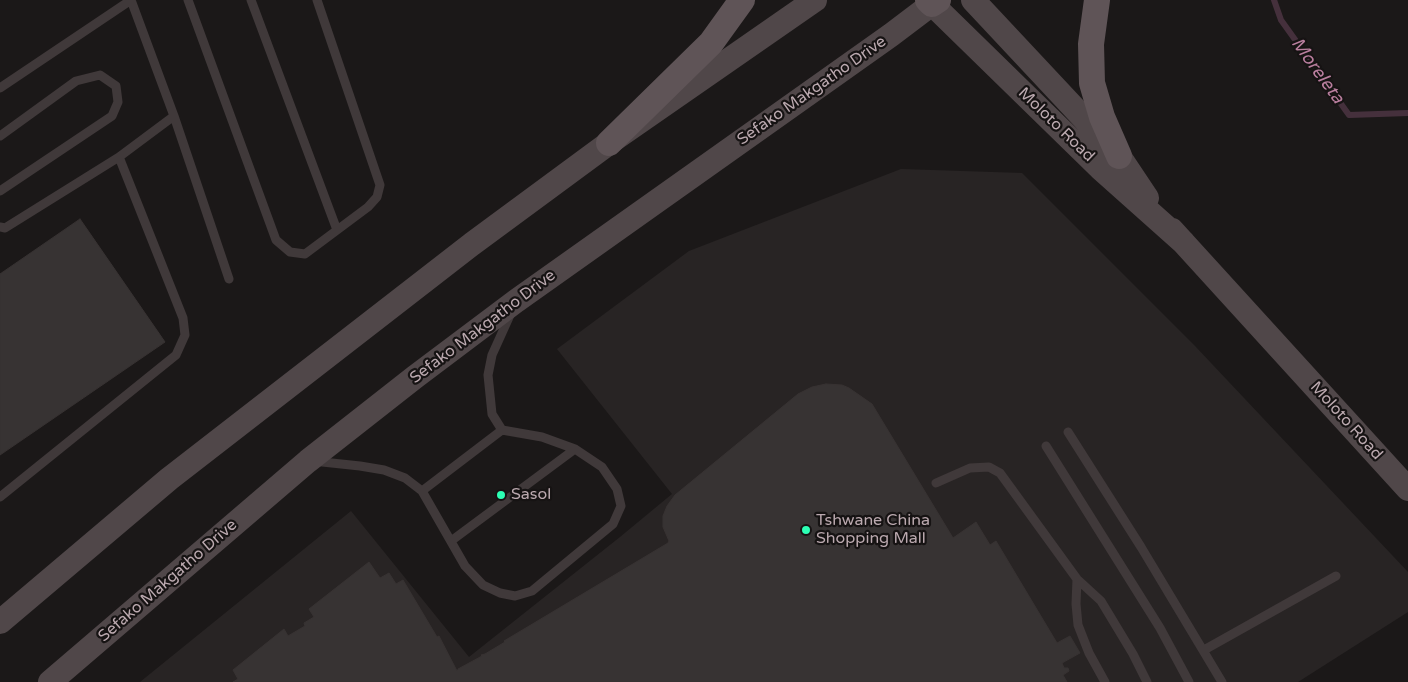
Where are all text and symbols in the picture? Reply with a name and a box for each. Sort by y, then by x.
street label: Sefako Makgatho Drive [734,32,890,150]
water label: Moreleta [1286,34,1348,108]
street label: Moloto Road [1014,84,1098,166]
street label: Sefako Makgatho Drive [406,266,560,388]
street label: Moloto Road [1306,378,1386,464]
place label: Sasol [511,485,551,505]
marker: Sasol [495,489,507,501]
place label: Tshwane China Shopping Mall [816,511,930,549]
street label: Sefako Makgatho Drive [95,516,241,646]
marker: Tshwane China Shopping Mall [800,524,812,536]

